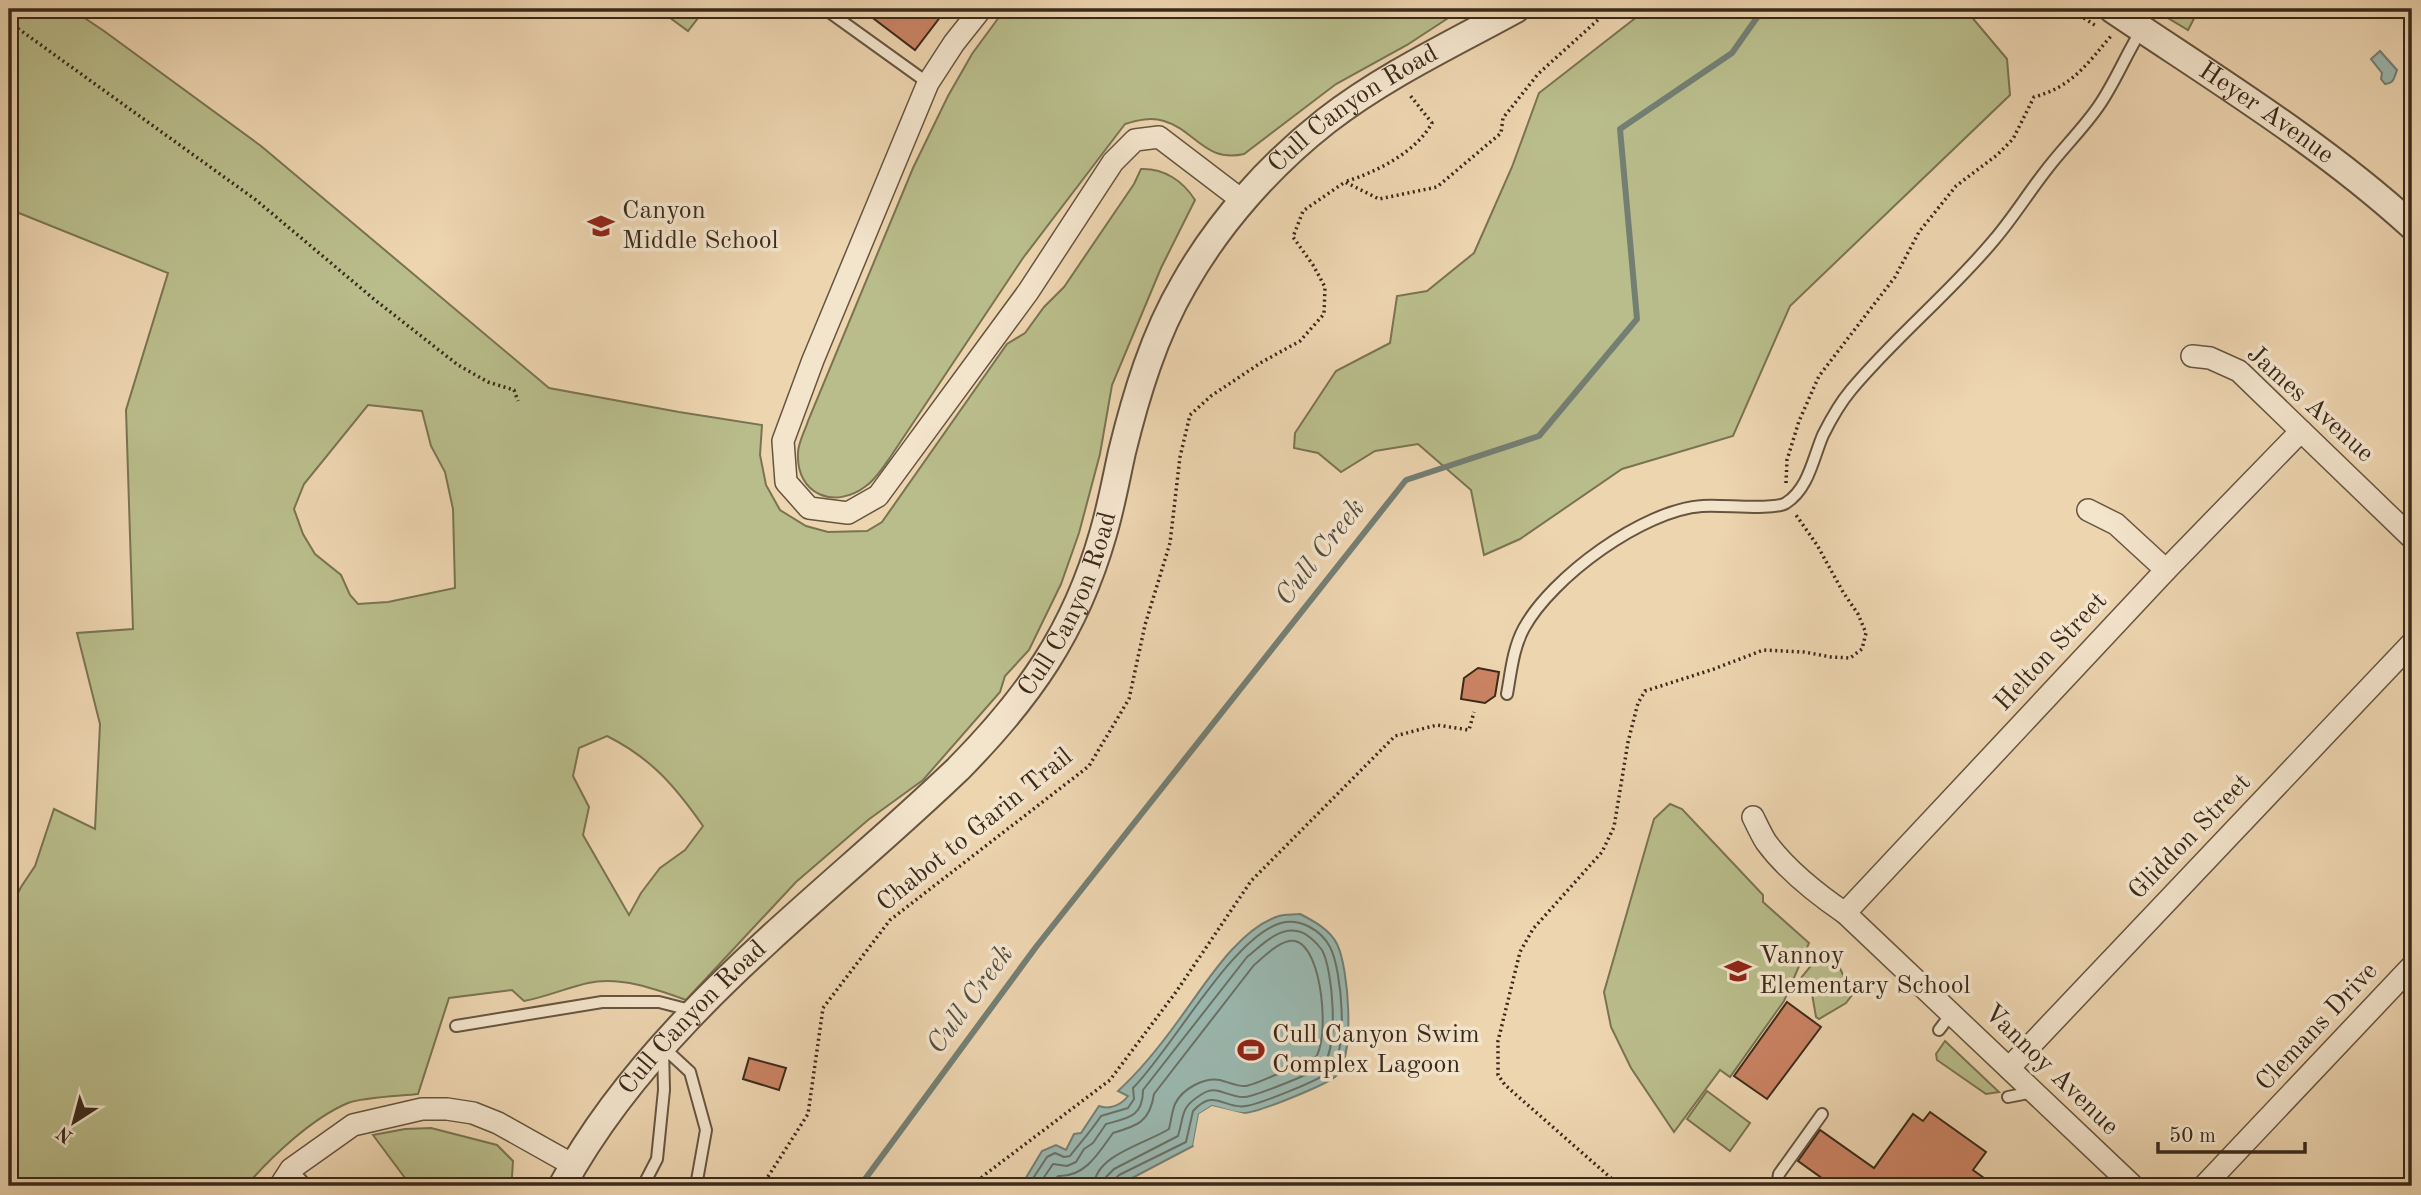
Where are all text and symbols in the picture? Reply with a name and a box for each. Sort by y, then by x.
street label: Cull Canyon Road [1263,40,1442,178]
street label: Heyer Avenue [2194,58,2338,169]
place label: Canyon Middle School [622,198,779,254]
school or university icon: Canyon Middle School [586,211,616,241]
street label: James Avenue [2242,341,2378,467]
water label: Cull Creek [1271,495,1371,611]
street label: Cull Canyon Road [1014,509,1121,701]
street label: Helton Street [1990,588,2112,716]
street label: Chabot to Garin Trail [872,743,1078,917]
street label: Gliddon Street [2124,769,2256,905]
street label: Cull Canyon Road [614,936,772,1100]
water label: Cull Creek [923,941,1019,1059]
place label: Vannoy Elementary School [1759,943,1971,999]
school or university icon: Vannoy Elementary School [1723,956,1753,986]
street label: Clemans Drive [2251,958,2383,1096]
street label: Vannoy Avenue [1979,1000,2123,1140]
place label: Cull Canyon Swim Complex Lagoon [1272,1022,1480,1078]
sports icon: Cull Canyon Swim Complex Lagoon [1236,1035,1266,1065]
north arrow [38,1086,108,1156]
scale bar [2158,1111,2306,1155]
text: N [54,1121,77,1146]
text: 50 m [2169,1126,2216,1147]

